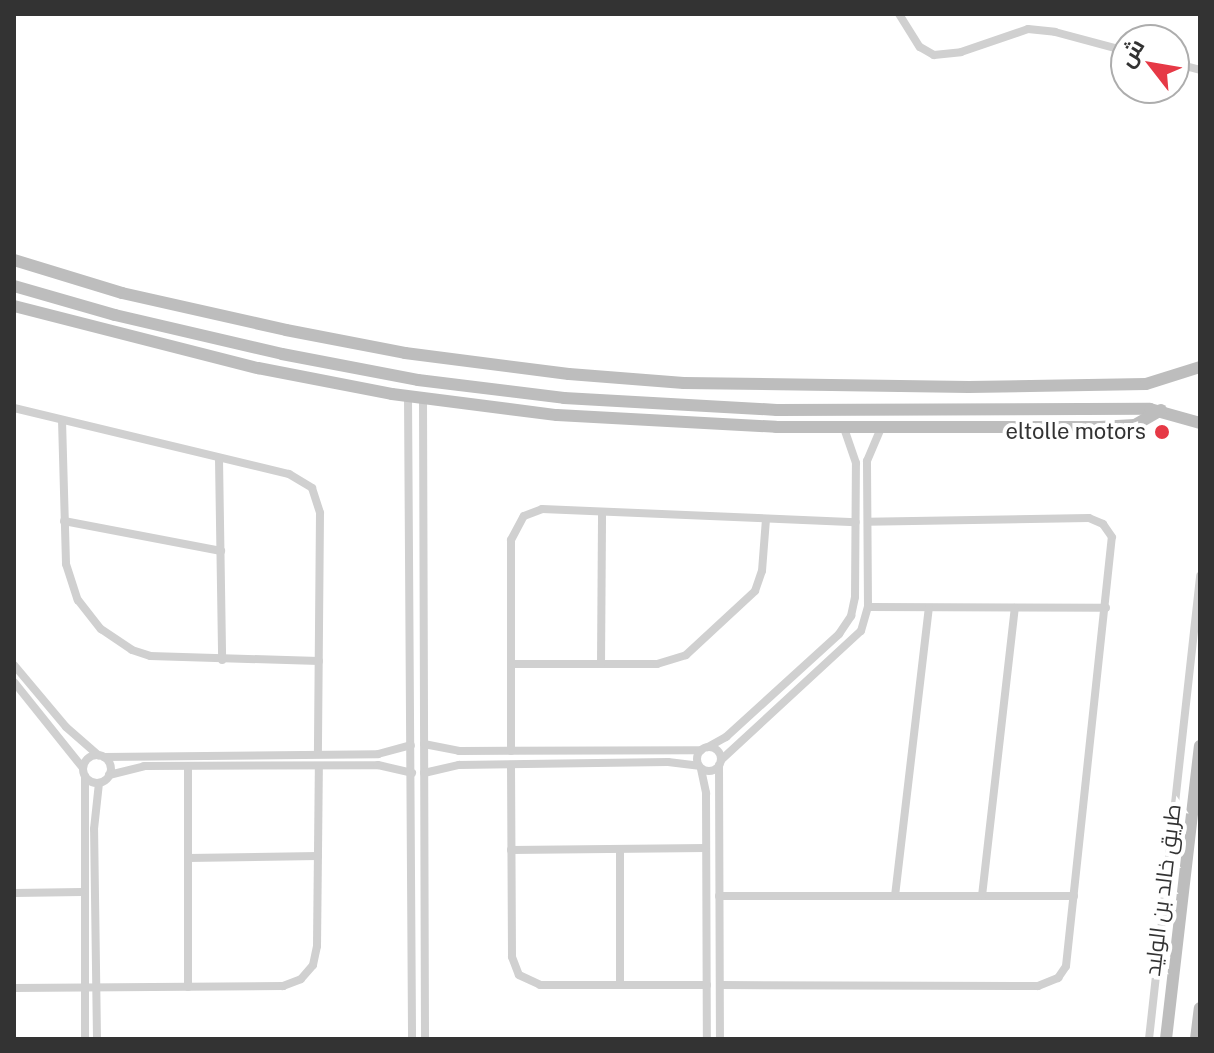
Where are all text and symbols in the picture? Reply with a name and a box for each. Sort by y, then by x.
north arrow [1110,24,1190,104]
text: ش [1113,34,1150,71]
place label: eltolle motors [1005,419,1146,445]
marker: eltolle motors [1153,423,1171,441]
street label: طريق خالد بن الوليد [1139,803,1187,977]

